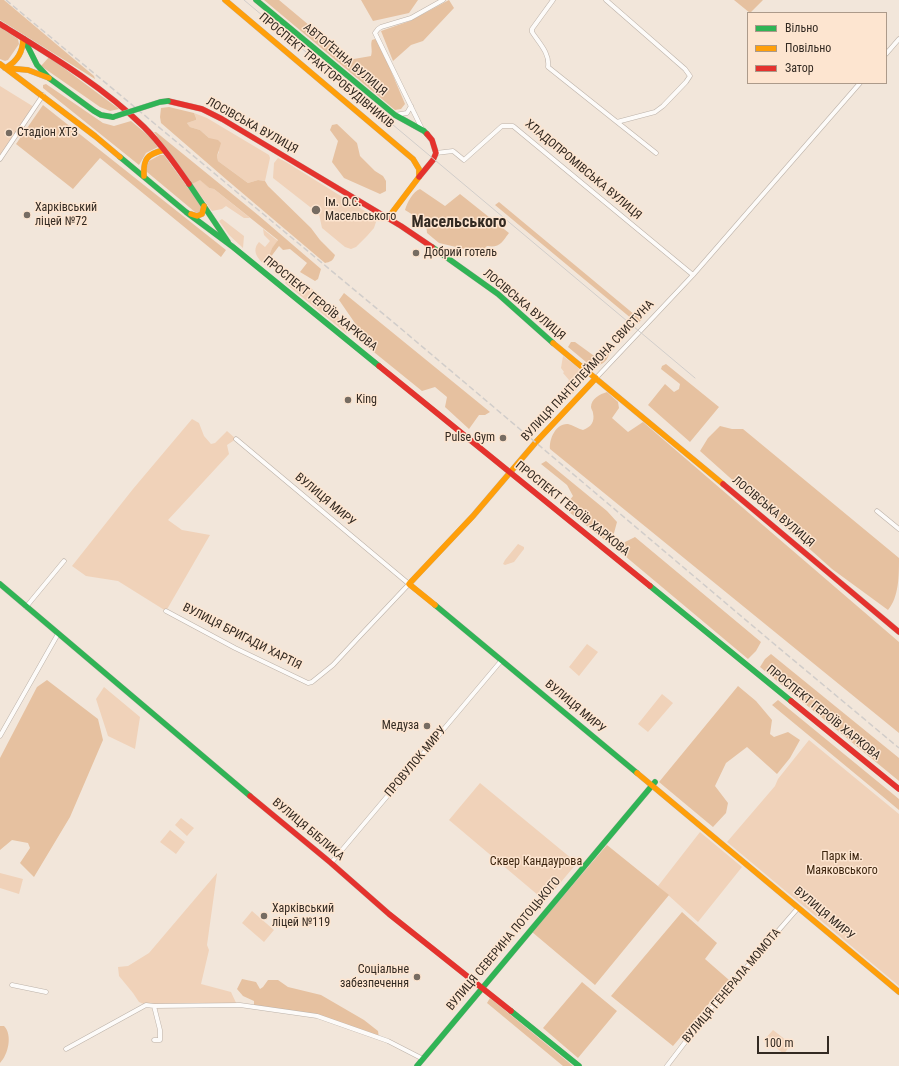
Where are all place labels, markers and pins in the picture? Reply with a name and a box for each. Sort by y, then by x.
place label: Стадіон ХТЗ [17,126,78,140]
marker: Стадіон ХТЗ [4,128,14,138]
place label: Ім. О.С. Масельського [325,196,396,224]
place label: Харківський ліцей №72 [35,201,97,229]
marker: Ім. О.С. Масельського [310,204,322,216]
marker: Харківський ліцей №72 [22,210,32,220]
place label: Добрий готель [424,246,497,260]
marker: Добрий готель [411,248,421,258]
place label: King [356,393,377,407]
marker: King [343,395,353,405]
place label: Pulse Gym [445,431,495,445]
marker: Pulse Gym [498,433,508,443]
place label: Медуза [382,719,419,733]
marker: Медуза [422,721,432,731]
place label: Харківський ліцей №119 [272,902,334,930]
marker: Харківський ліцей №119 [259,911,269,921]
place label: Соціальне забезпечення [340,963,409,991]
marker: Соціальне забезпечення [412,972,422,982]

